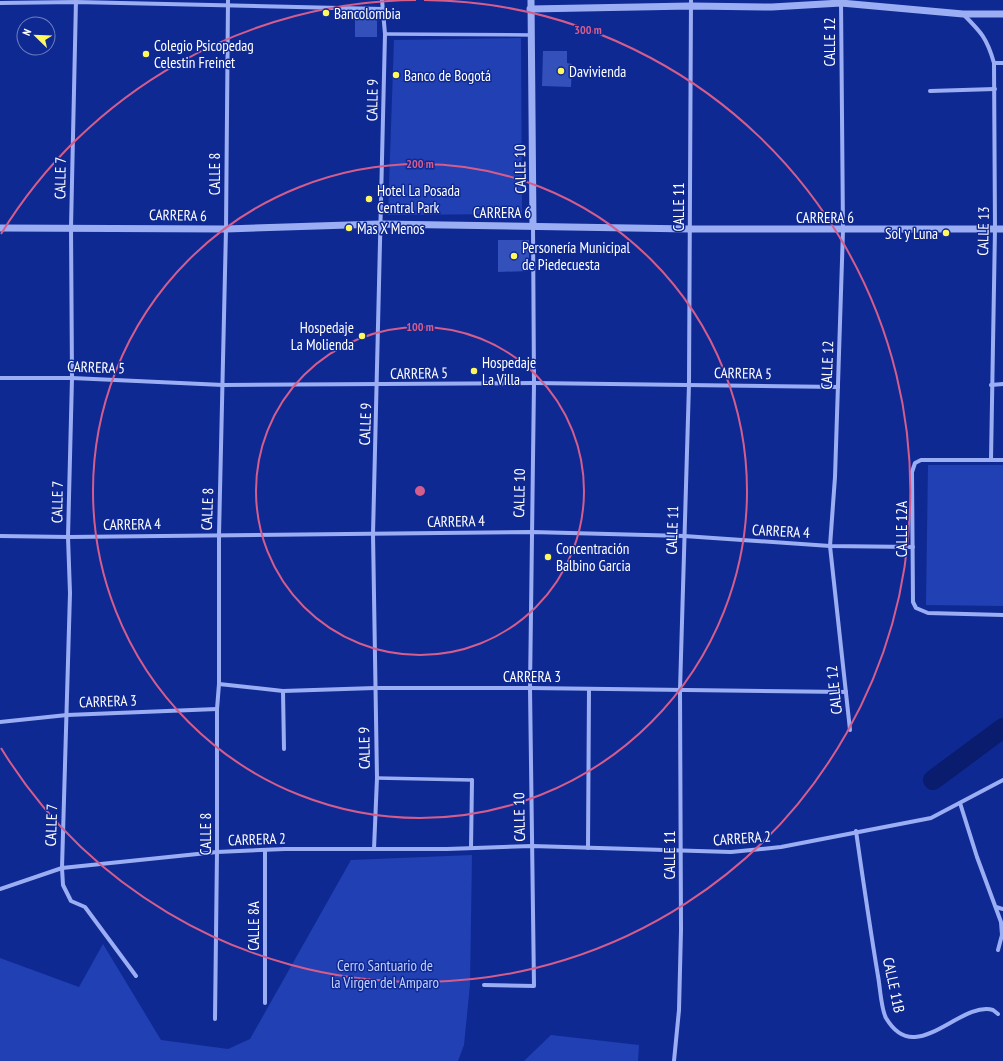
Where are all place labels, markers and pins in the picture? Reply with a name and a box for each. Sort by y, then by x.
place label: Bancolombia [334,4,401,23]
marker: Bancolombia [321,8,331,18]
place label: Colegio Psicopedag Celestin Freinet [154,36,254,72]
marker: Colegio Psicopedag Celestin Freinet [141,49,151,59]
place label: Davivienda [569,62,626,81]
place label: Banco de Bogotá [404,66,491,85]
marker: Davivienda [556,66,566,76]
marker: Banco de Bogotá [391,70,401,80]
place label: Hotel La Posada Central Park [377,181,460,217]
marker: Hotel La Posada Central Park [364,194,374,204]
place label: Mas X Menos [357,219,425,238]
marker: Mas X Menos [344,223,354,233]
place label: Sol y Luna [885,224,938,243]
marker: Sol y Luna [941,228,951,238]
place label: Personería Municipal de Piedecuesta [522,238,631,274]
marker: Personería Municipal de Piedecuesta [509,251,519,261]
place label: Hospedaje La Molienda [291,318,354,354]
marker: Hospedaje La Molienda [357,331,367,341]
place label: Hospedaje La Villa [482,353,536,389]
marker: Hospedaje La Villa [469,366,479,376]
centre of rings [413,484,427,498]
place label: Concentración Balbino Garcia [556,539,631,575]
marker: Concentración Balbino Garcia [543,552,553,562]

